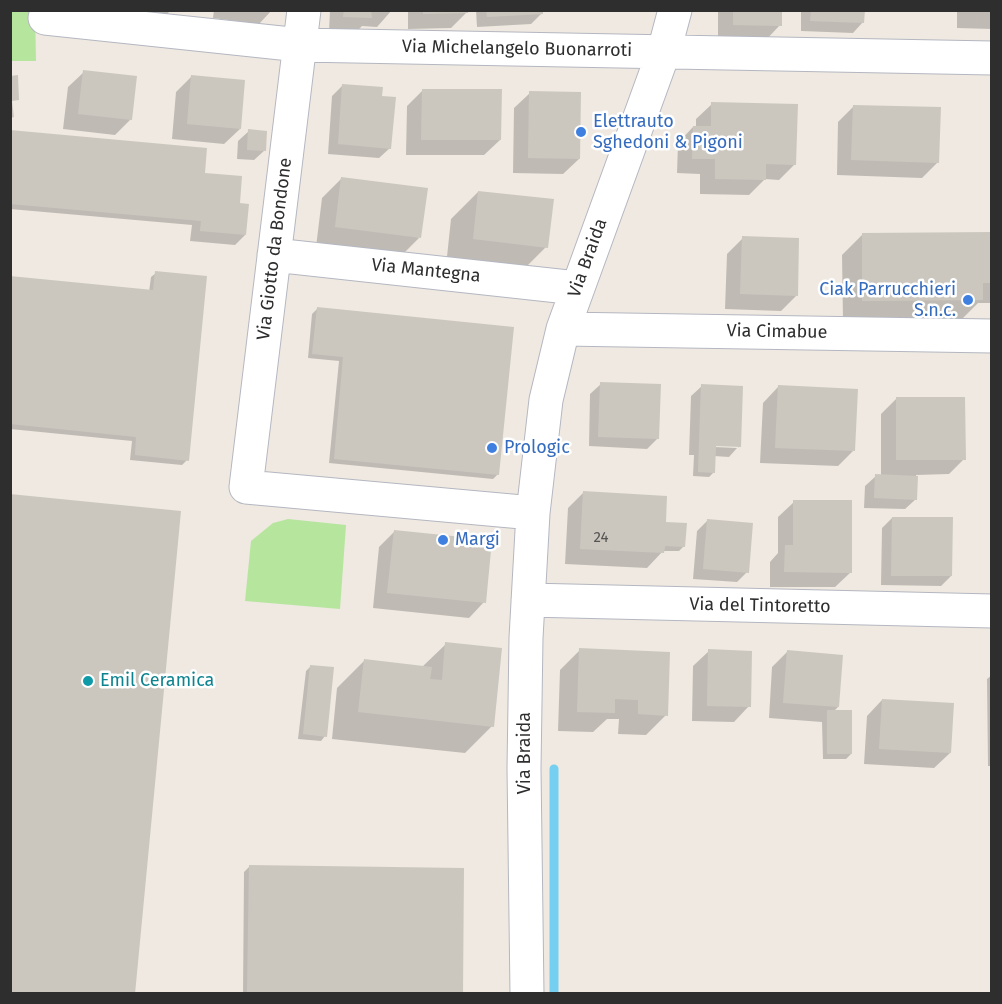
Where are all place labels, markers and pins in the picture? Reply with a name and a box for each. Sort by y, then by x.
place label: Elettrauto Sghedoni & Pigoni [593,111,743,154]
marker: Elettrauto Sghedoni & Pigoni [574,125,588,139]
place label: Ciak Parrucchieri S.n.c. [819,279,956,322]
marker: Ciak Parrucchieri S.n.c. [961,293,975,307]
place label: Prologic [504,437,570,459]
marker: Prologic [485,441,499,455]
place label: Margi [455,529,500,551]
marker: Margi [436,533,450,547]
place label: Emil Ceramica [100,670,214,692]
marker: Emil Ceramica [81,674,95,688]

